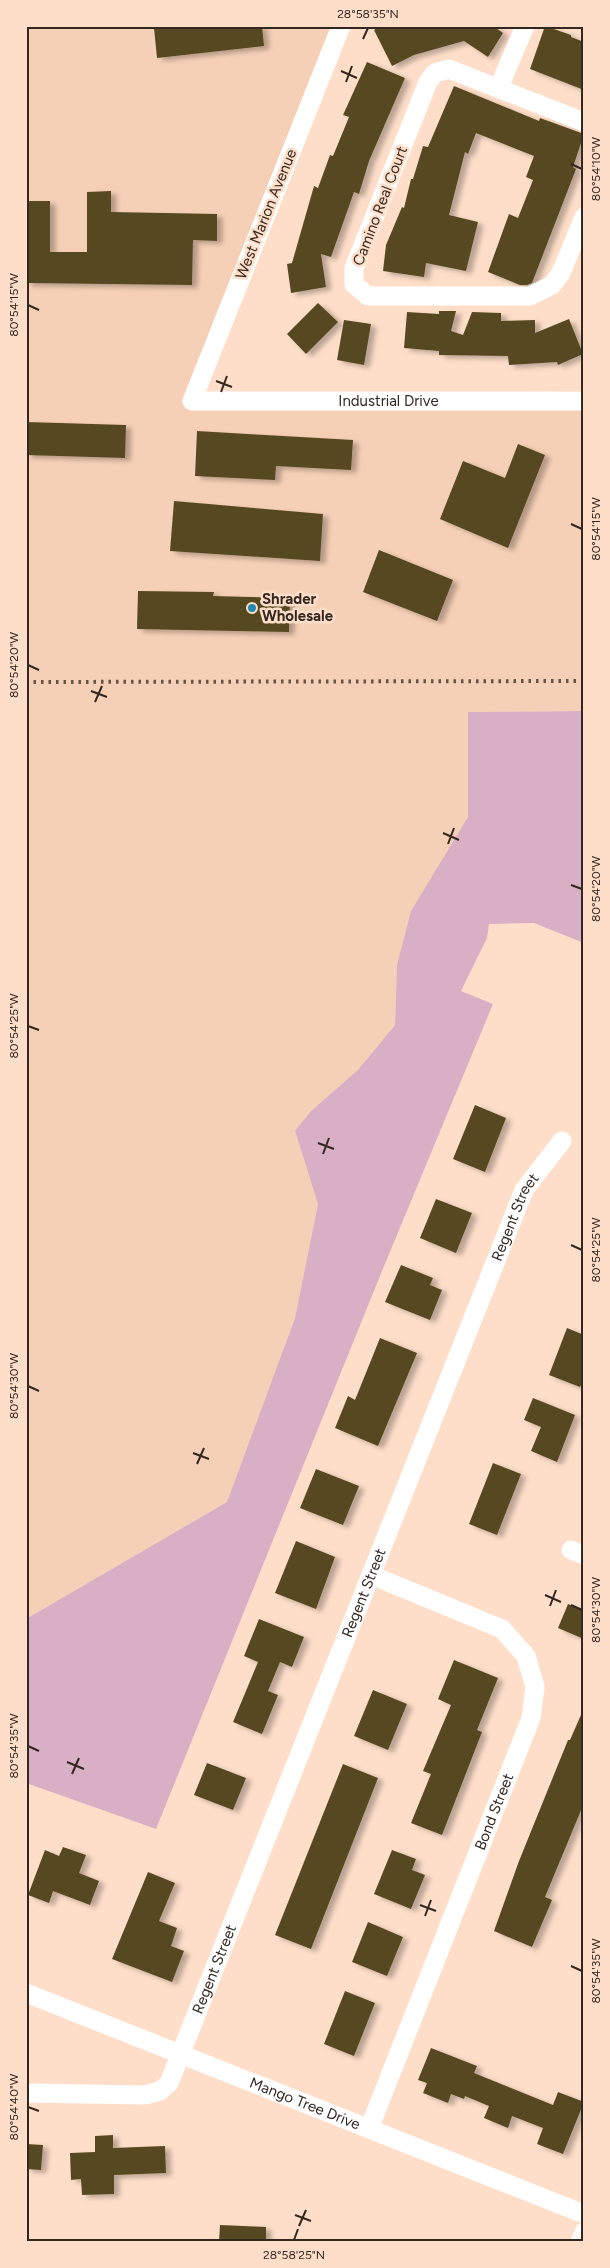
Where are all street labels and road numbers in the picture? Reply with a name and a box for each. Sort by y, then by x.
street label: Camino Real Court [349,143,411,268]
street label: West Marion Avenue [232,146,300,282]
street label: Industrial Drive [338,392,439,410]
street label: Regent Street [488,1169,543,1264]
street label: Regent Street [338,1545,390,1640]
street label: Bond Street [471,1771,517,1853]
street label: Regent Street [188,1922,240,2016]
street label: Mango Tree Drive [247,2073,363,2133]

